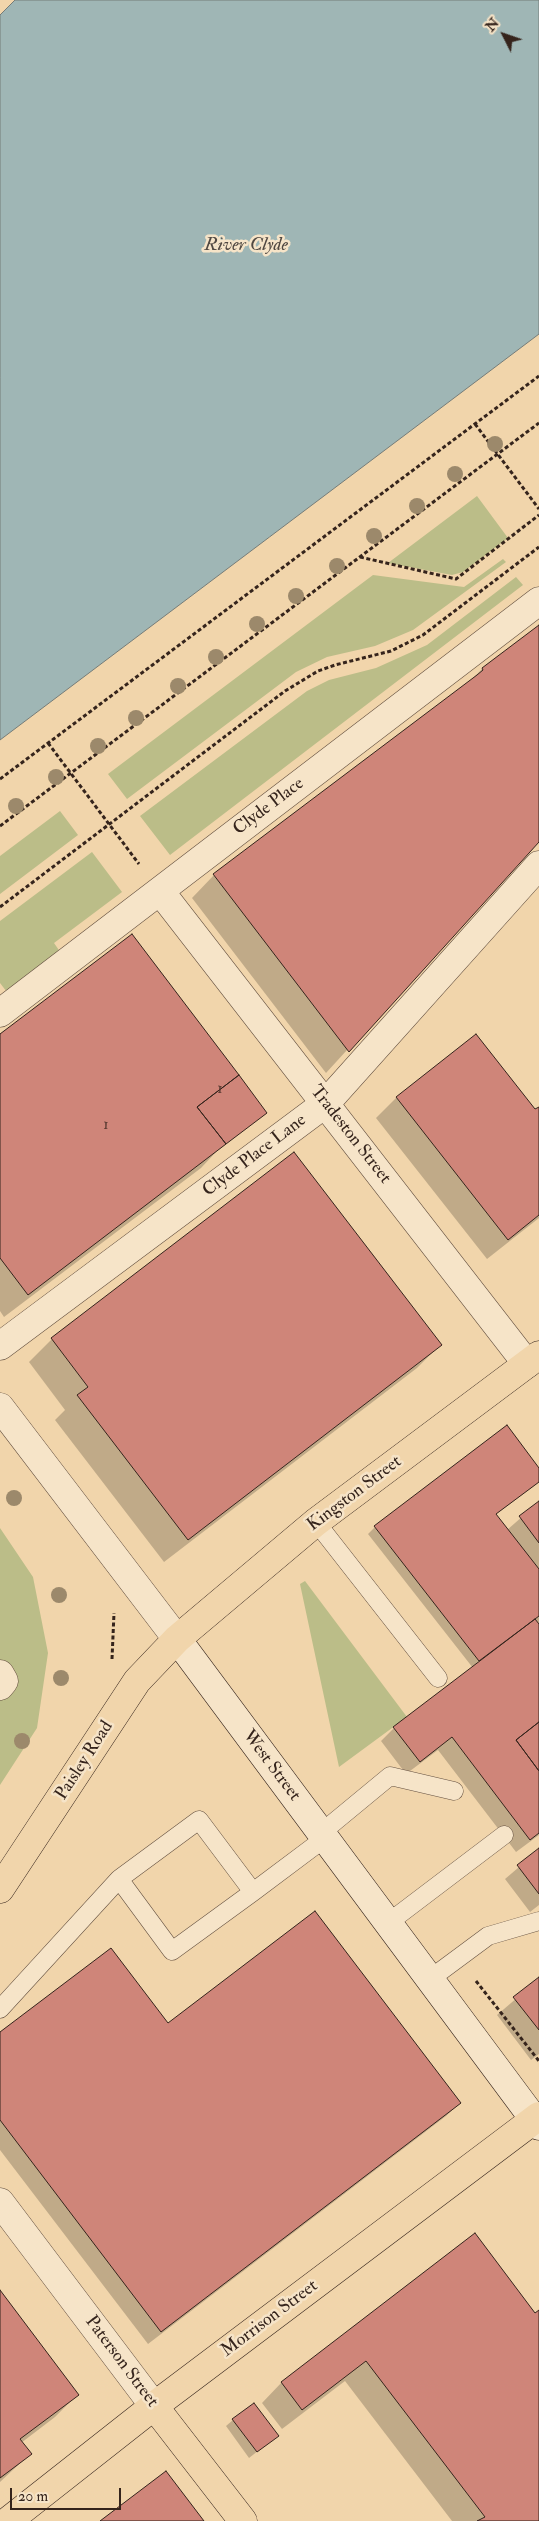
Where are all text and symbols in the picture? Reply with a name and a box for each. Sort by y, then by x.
north arrow [479,10,529,60]
text: N [482,15,503,35]
water label: River Clyde [204,235,288,257]
street label: Clyde Place [229,773,309,841]
house number: 1 [217,1081,223,1099]
street label: Tradeston Street [305,1081,395,1189]
street label: Clyde Place Lane [199,1110,311,1202]
house number: 1 [103,1117,109,1135]
street label: Kingston Street [304,1452,406,1536]
street label: Paisley Road [51,1717,119,1805]
street label: West Street [237,1726,305,1806]
street label: Morrison Street [217,2276,323,2362]
street label: Paterson Street [80,2312,162,2412]
scale bar [12,2478,124,2510]
text: 20 m [18,2487,48,2506]

